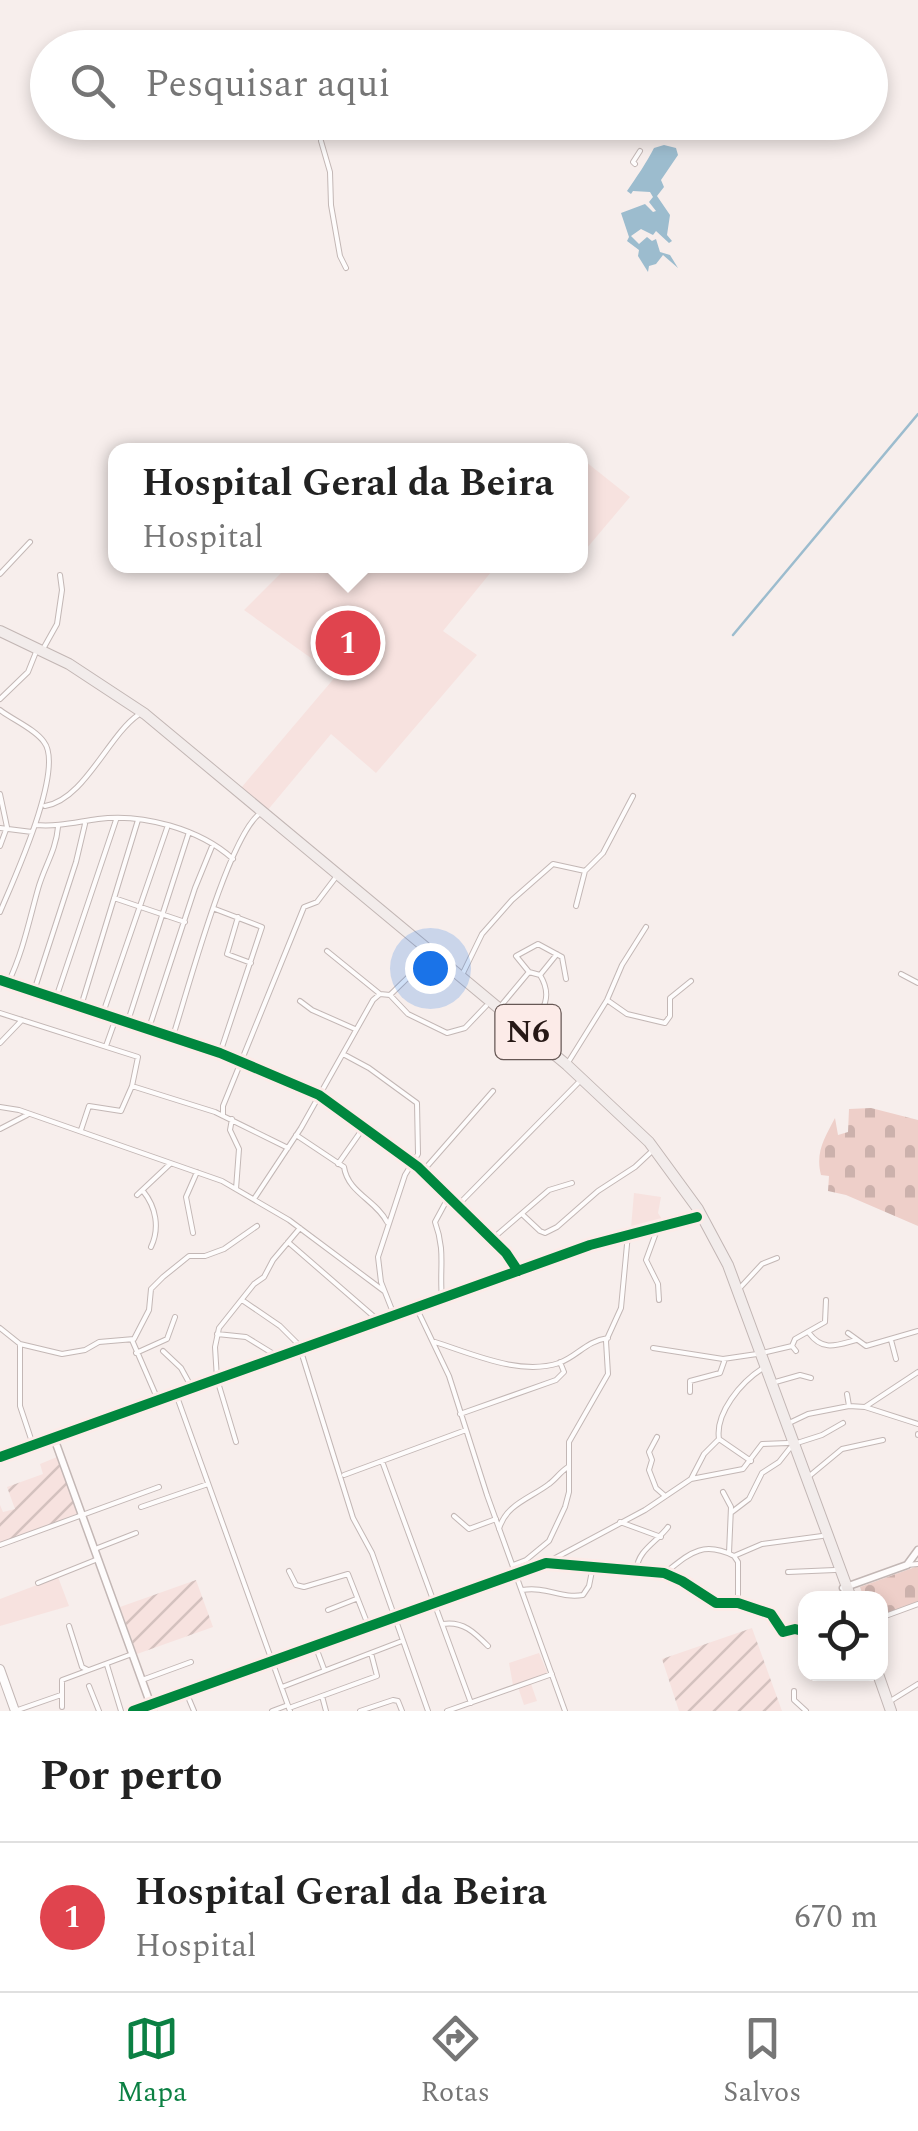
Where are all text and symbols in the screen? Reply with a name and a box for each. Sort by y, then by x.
search box [30,30,888,140]
text: Pesquisar aqui [145,56,390,114]
icon: search [65,58,120,113]
popup [108,443,588,573]
text: Hospital Geral da Beira [142,455,554,513]
text: Hospital [142,513,263,562]
pin: 1 [316,606,380,680]
your location [405,943,456,994]
road number: N6 [496,1005,560,1059]
map controls [798,1591,888,1681]
button: locate [798,1591,888,1681]
text: Por perto [40,1745,222,1808]
text: Hospital Geral da Beira [135,1864,547,1922]
text: 1 [64,1893,81,1942]
text: 670 m [794,1893,878,1942]
text: Hospital [135,1922,256,1971]
tab: Mapa [117,2011,187,2114]
tab: Rotas [421,2011,490,2114]
tab: Salvos [723,2011,801,2114]

